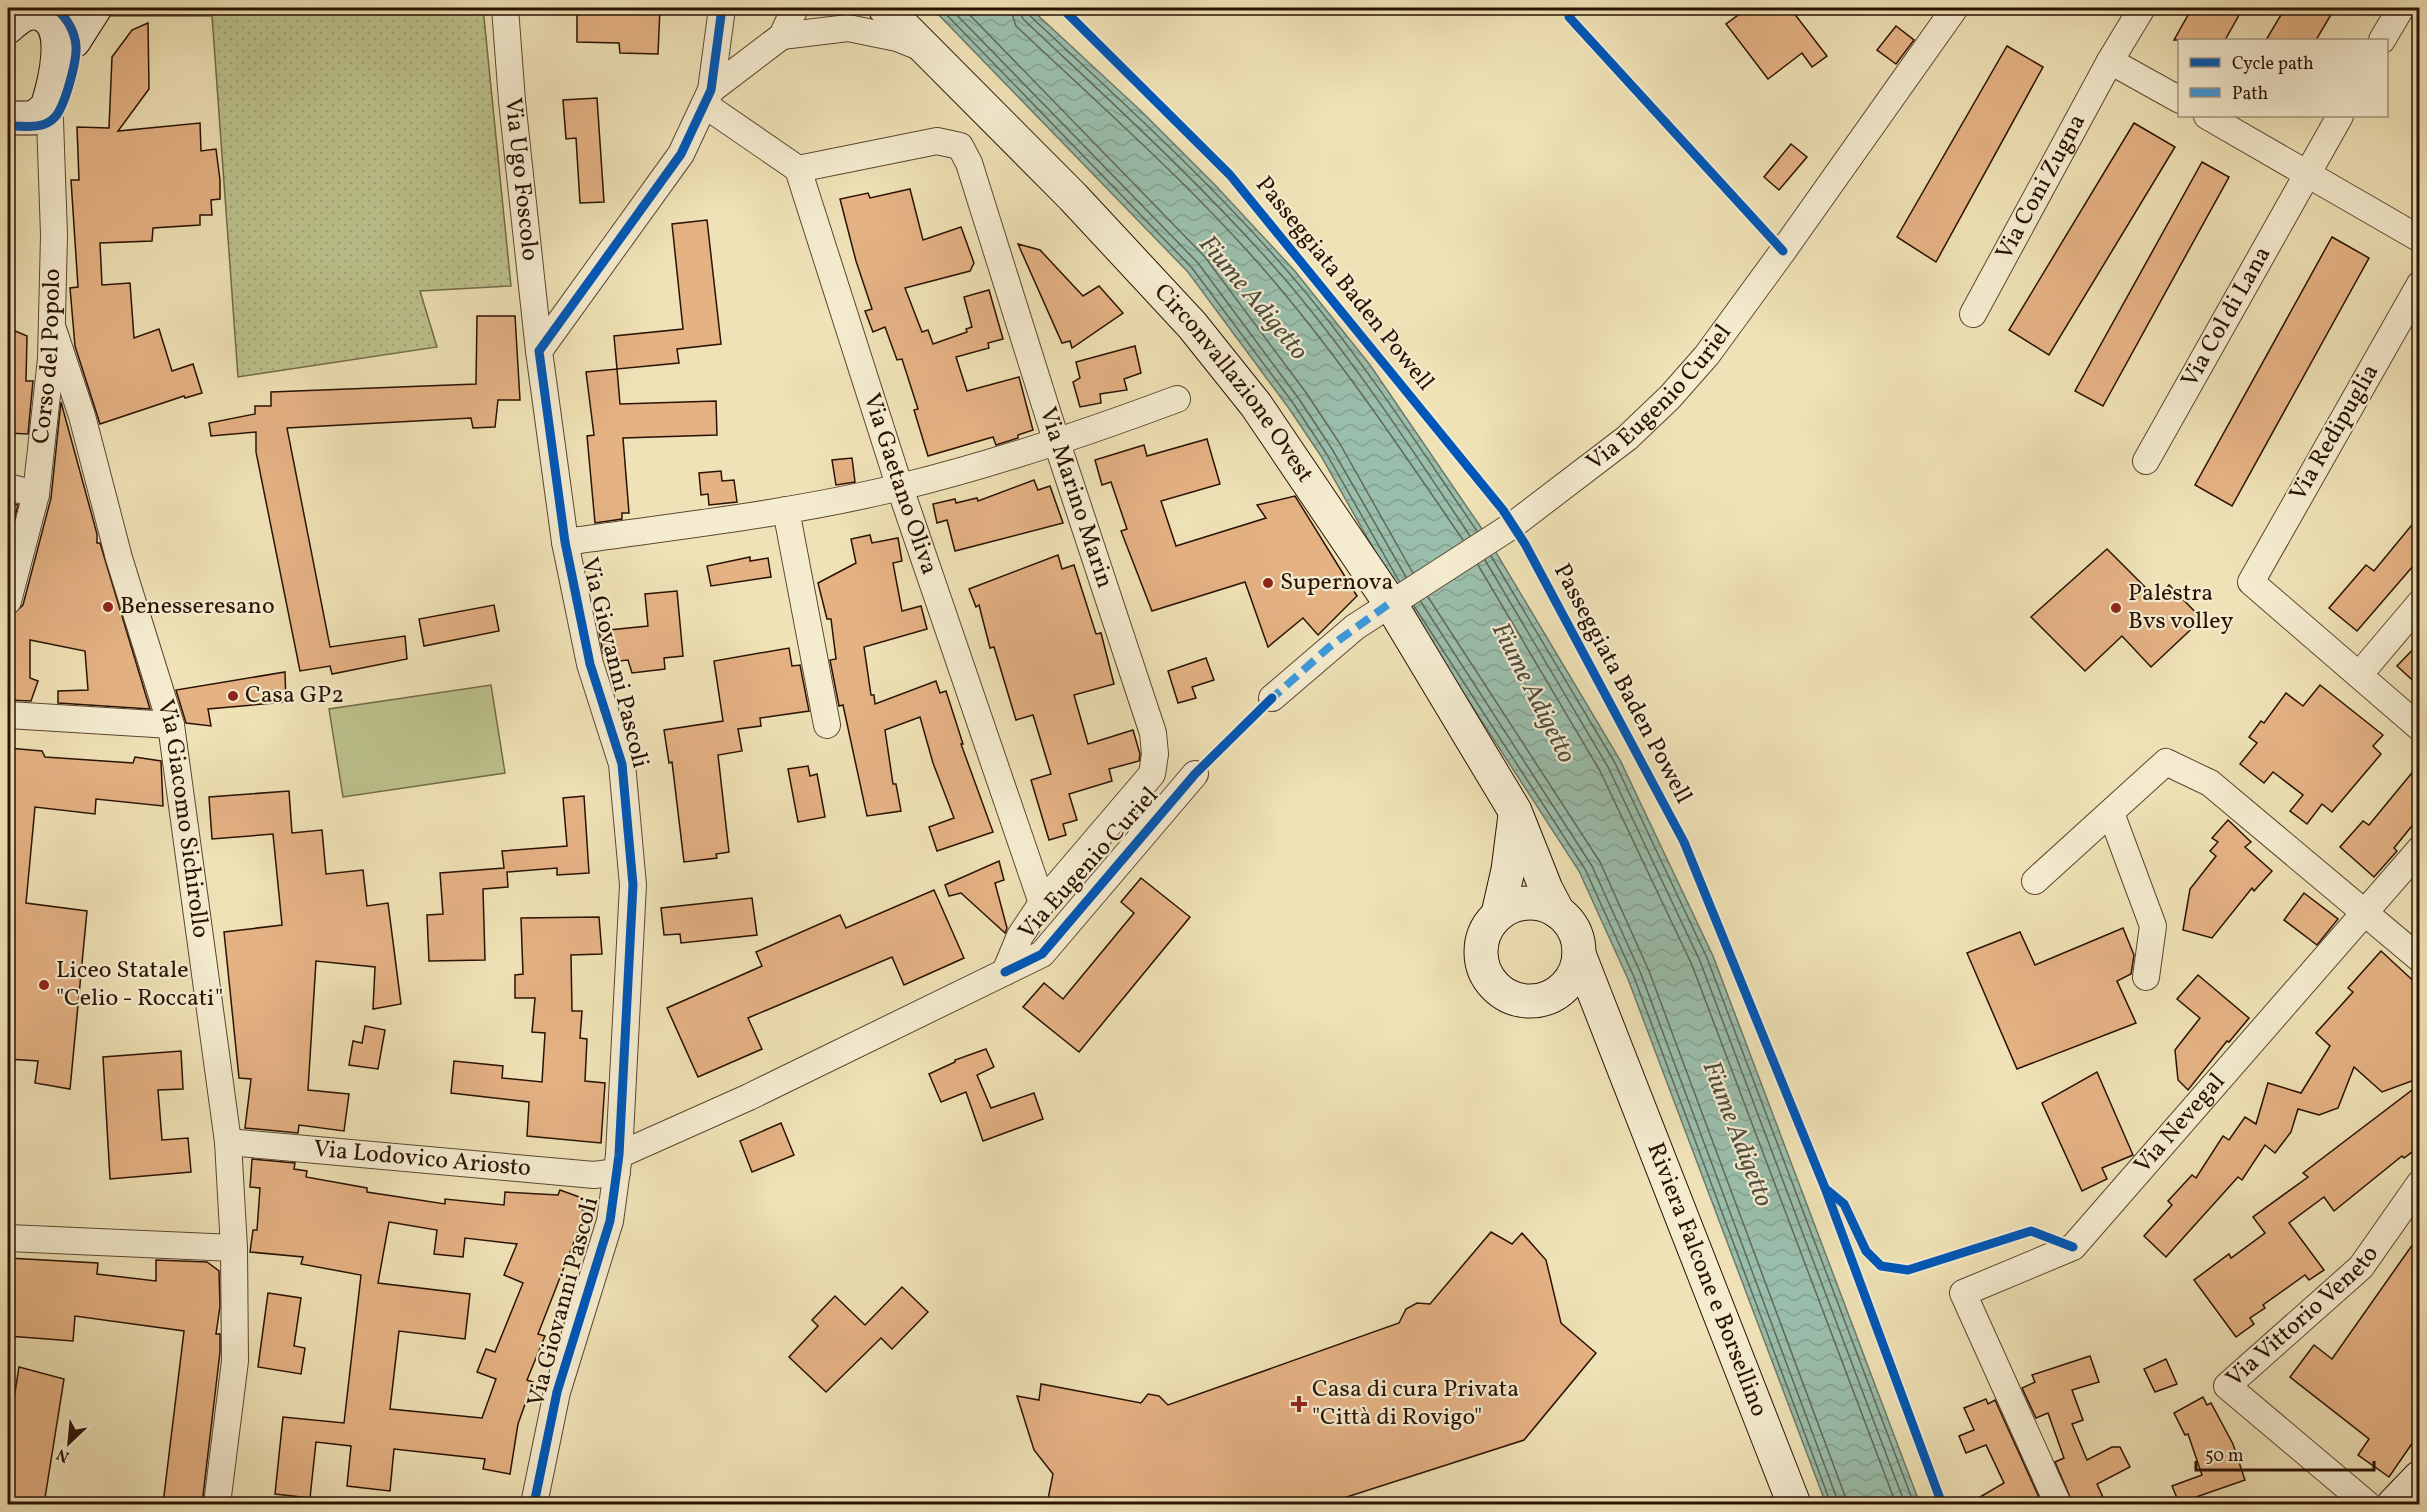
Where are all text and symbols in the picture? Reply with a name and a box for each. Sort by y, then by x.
legend [2178,39,2388,117]
text: Cycle path [2232,52,2314,77]
text: Path [2232,82,2268,107]
street label: Via Ugo Foscolo [495,96,546,263]
street label: Via Coni Zugna [1988,108,2095,266]
street label: Passeggiata Baden Powell [1247,169,1441,399]
water label: Fiume Adigetto [1190,228,1316,368]
street label: Via Col di Lana [2174,241,2280,394]
street label: Corso del Popolo [25,268,70,446]
street label: Circonvallazione Ovest [1145,277,1321,490]
street label: Via Eugenio Curiel [1580,318,1740,480]
street label: Via Redipuglia [2282,358,2388,508]
street label: Via Gaetano Oliva [854,389,945,579]
street label: Via Marino Marin [1030,403,1121,593]
street label: Via Giovanni Pascoli [571,554,657,772]
street label: Passeggiata Baden Powell [1544,558,1700,810]
place label: Supernova [1280,566,1393,600]
marker: Supernova [1261,576,1275,590]
place label: Palestra Bvs volley [2128,577,2233,639]
place label: Benesseresano [120,590,275,624]
marker: Benesseresano [101,600,115,614]
marker: Palestra Bvs volley [2109,601,2123,615]
water label: Fiume Adigetto [1482,616,1584,770]
place label: Casa GP2 [245,679,344,713]
marker: Casa GP2 [226,689,240,703]
street label: Via Giacomo Sichirollo [147,696,217,940]
street label: Via Eugenio Curiel [1011,780,1167,948]
place label: Liceo Statale "Celio - Roccati" [56,954,223,1016]
marker: Liceo Statale "Celio - Roccati" [37,978,51,992]
water label: Fiume Adigetto [1693,1056,1781,1212]
street label: Via Nevegal [2127,1066,2234,1182]
street label: Via Lodovico Ariosto [312,1133,532,1186]
street label: Riviera Falcone e Borsellino [1638,1138,1775,1422]
street label: Via Giovanni Pascoli [520,1193,608,1411]
street label: Via Vittorio Veneto [2219,1239,2388,1396]
place label: Casa di cura Privata "Città di Rovigo" [1312,1373,1519,1435]
marker: Casa di cura Privata "Città di Rovigo" [1290,1395,1308,1413]
north arrow [39,1413,99,1473]
scale bar [2196,1434,2374,1472]
text: N [53,1442,73,1467]
text: 50 m [2205,1444,2244,1469]

